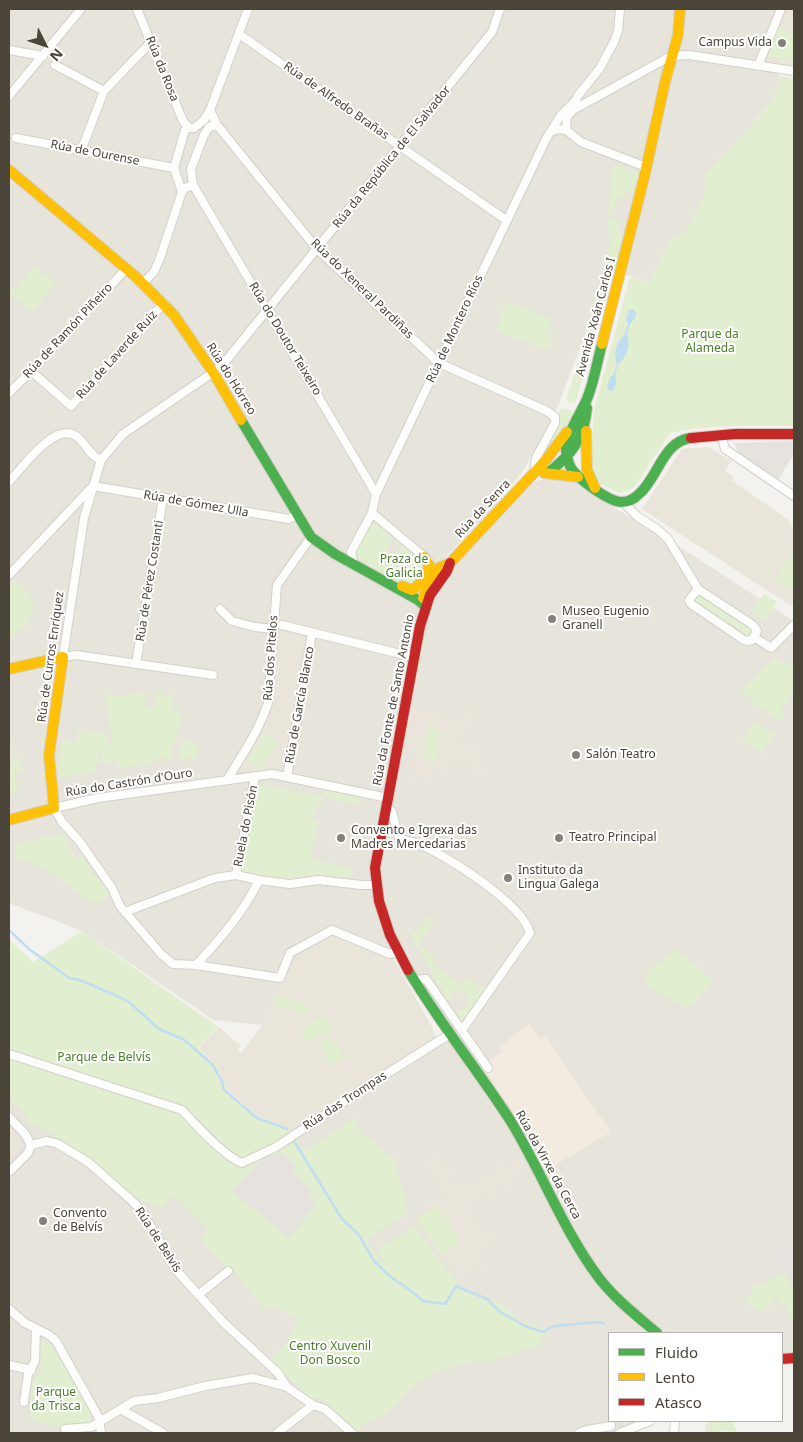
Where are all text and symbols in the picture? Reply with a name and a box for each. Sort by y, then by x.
north arrow [20,20,70,70]
street label: Rúa da Rosa [142,34,182,104]
place label: Campus Vida [698,36,772,50]
marker: Campus Vida [776,37,788,49]
text: N [46,45,68,66]
street label: Rúa de Alfredo Brañas [281,59,391,143]
street label: Rúa da República de El Salvador [330,83,454,231]
street label: Rúa de Ourense [49,137,141,169]
street label: Rúa do Xeneral Pardiñas [308,236,416,342]
street label: Avenida Xoán Carlos I [573,256,619,378]
street label: Rúa de Montero Ríos [424,273,486,385]
street label: Rúa de Ramón Piñeiro [20,280,116,382]
street label: Rúa do Doutor Teixeiro [246,280,324,398]
street label: Rúa de Laverde Ruiz [74,308,160,402]
park label: Parque da Alameda [681,328,739,356]
street label: Rúa do Hórreo [203,340,259,418]
street label: Rúa da Senra [452,477,514,541]
street label: Rúa de Gómez Ulla [142,488,250,520]
street label: Rúa de Pérez Costanti [133,519,167,643]
park label: Praza de Galicia [380,553,428,581]
street label: Rúa de Curros Enríquez [35,591,67,723]
place label: Museo Eugenio Granell [562,605,649,633]
street label: Rúa da Fonte de Santo Antonio [370,613,418,787]
marker: Museo Eugenio Granell [546,613,558,625]
street label: Rúa dos Pitelos [261,615,281,701]
street label: Rúa de García Blanco [283,645,317,765]
place label: Salón Teatro [586,748,656,762]
marker: Salón Teatro [570,749,582,761]
street label: Rúa do Castrón d'Ouro [65,766,193,800]
street label: Ruela do Pisón [231,784,261,868]
place label: Convento e Igrexa das Madres Mercedarias [351,824,477,852]
place label: Teatro Principal [569,831,657,845]
marker: Convento e Igrexa das Madres Mercedarias [335,832,347,844]
marker: Teatro Principal [553,832,565,844]
place label: Instituto da Lingua Galega [518,864,599,892]
marker: Instituto da Lingua Galega [502,872,514,884]
park label: Parque de Belvís [57,1051,151,1065]
street label: Rúa das Trompas [300,1069,390,1133]
street label: Rúa da Virxe da Cerca [512,1108,584,1222]
street label: Rúa de Belvís [132,1205,184,1275]
place label: Convento de Belvís [53,1207,107,1235]
marker: Convento de Belvís [37,1215,49,1227]
legend [608,1332,783,1422]
park label: Centro Xuvenil Don Bosco [289,1340,371,1368]
text: Fluido [655,1342,698,1362]
text: Lento [655,1367,695,1387]
park label: Parque da Trisca [31,1386,81,1414]
text: Atasco [655,1392,702,1412]

